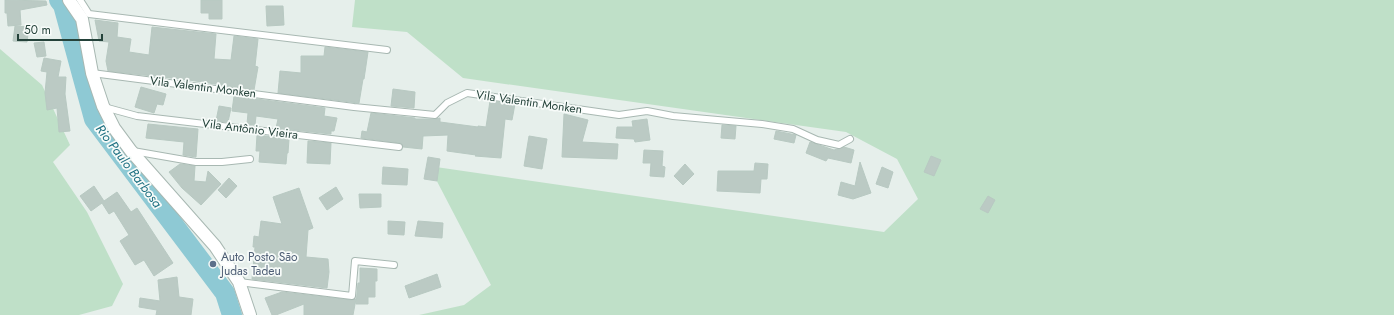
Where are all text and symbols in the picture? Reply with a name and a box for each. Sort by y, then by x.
scale bar [18,16,102,42]
text: 50 m [24,21,51,39]
street label: Vila Valentin Monken [149,72,257,102]
street label: Vila Valentin Monken [475,86,583,118]
street label: Vila Antônio Vieira [201,114,299,144]
water label: Rio Paulo Barbosa [91,120,167,212]
place label: Auto Posto São Judas Tadeu [219,248,298,280]
marker: Auto Posto São Judas Tadeu [208,259,218,269]

